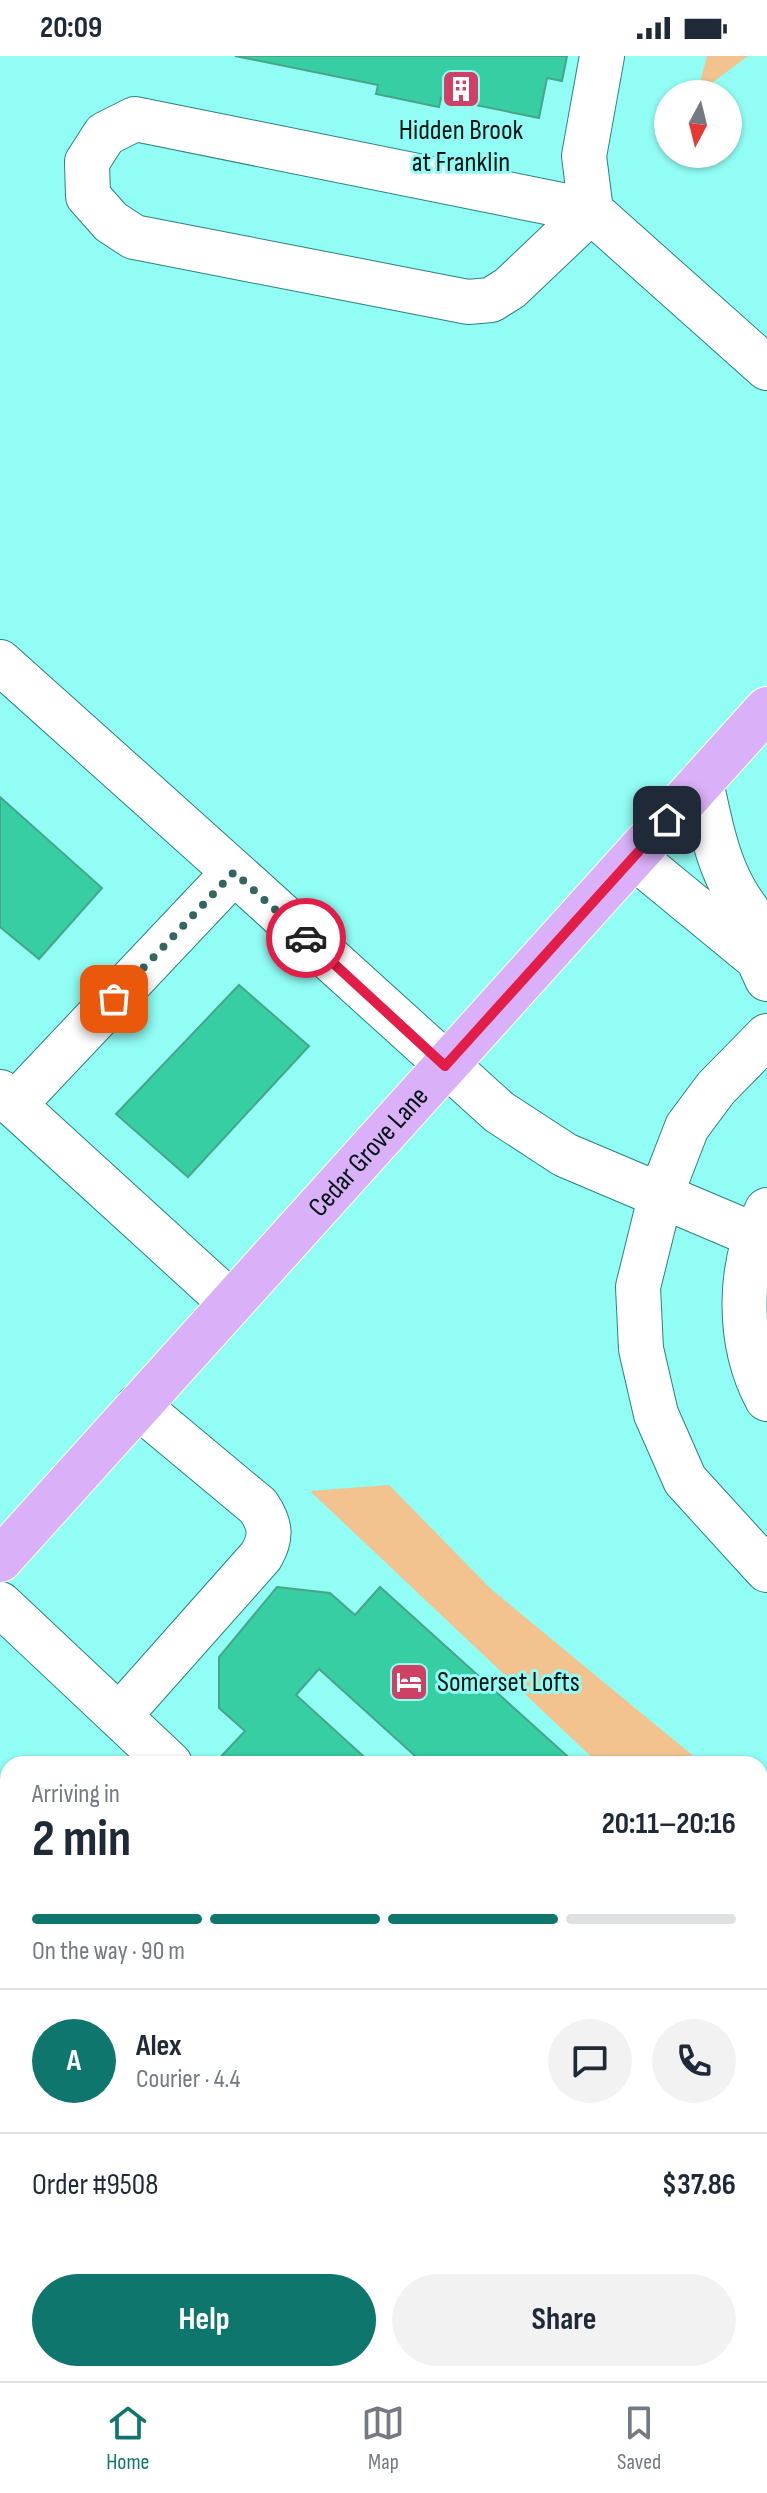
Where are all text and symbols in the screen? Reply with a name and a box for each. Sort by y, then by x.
text: 20:09 [40,10,102,46]
building icon: Hidden Brook at Franklin [440,68,482,110]
north arrow [654,80,742,168]
map controls [654,80,742,168]
place label: Hidden Brook at Franklin [399,114,524,179]
pin [633,786,701,854]
icon: home [645,798,689,842]
courier [266,898,346,978]
icon: car [284,916,328,960]
pin [80,965,148,1033]
icon: bag [92,977,136,1021]
street label: Cedar Grove Lane [301,1080,435,1223]
hotel icon: Somerset Lofts [388,1661,430,1703]
place label: Somerset Lofts [437,1666,580,1699]
text: Arriving in [32,1779,120,1810]
text: 20:11–20:16 [602,1806,736,1842]
text: 2 min [32,1808,131,1871]
text: On the way · 90 m [32,1936,185,1967]
button: chat [548,2019,632,2103]
button: phone [652,2019,736,2103]
text: Alex [136,2028,182,2064]
text: A [67,2043,81,2079]
text: Courier · 4.4 [136,2064,240,2095]
text: Order #9508 [32,2167,158,2203]
text: $37.86 [662,2167,736,2203]
button: Help [32,2274,376,2366]
button: Share [392,2274,736,2366]
tab: Home [106,2401,150,2476]
tab: Map [361,2401,405,2476]
tab: Saved [617,2401,661,2476]

